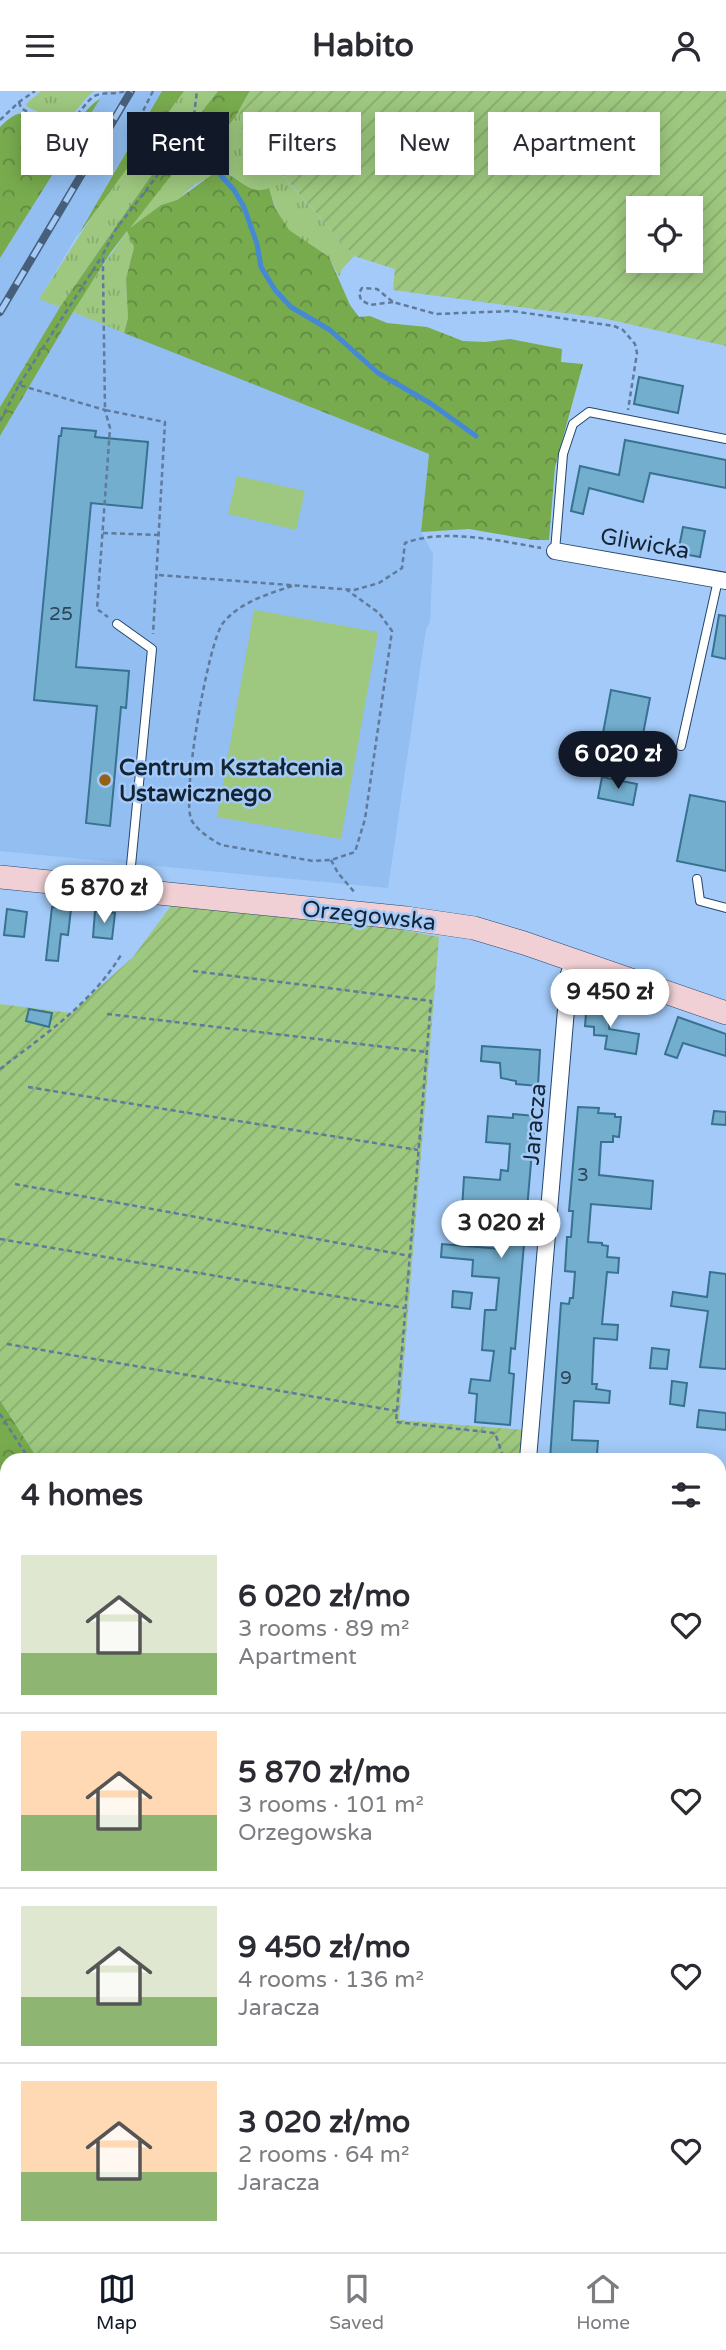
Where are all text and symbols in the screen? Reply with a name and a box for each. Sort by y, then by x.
icon: menu [21,27,59,65]
text: Habito [312,27,414,65]
icon: person [667,27,705,65]
chip: Buy [21,112,113,175]
chip: Rent [127,112,229,175]
chip: Filters [243,112,361,175]
chip: New [375,112,474,175]
chip: Apartment [488,112,660,175]
map controls [626,196,703,273]
button: locate [626,196,703,273]
street label: Gliwicka [598,522,692,566]
house number: 25 [49,603,73,625]
pin: 6 020 zł [546,731,690,791]
text: 6 020 zł [574,740,662,768]
place label: Centrum Kształcenia Ustawicznego [119,754,343,808]
marker: Centrum Kształcenia Ustawicznego [97,772,113,788]
pin: 5 870 zł [32,865,176,925]
text: 5 870 zł [60,874,148,902]
street label: Orzegowska [301,895,437,937]
pin: 9 450 zł [538,969,682,1029]
text: 9 450 zł [566,978,654,1006]
street label: Jaracza [517,1082,553,1166]
house number: 3 [577,1164,589,1186]
pin: 3 020 zł [429,1201,573,1260]
text: 3 020 zł [457,1209,545,1237]
house number: 9 [560,1367,572,1389]
icon: filters [667,1476,705,1514]
text: 4 homes [21,1477,143,1514]
text: 6 020 zł/mo [238,1578,410,1615]
icon: home [77,1583,161,1667]
icon: heart [667,1606,705,1644]
text: 3 rooms · 89 m² [238,1615,409,1643]
text: Apartment [238,1643,357,1671]
text: 5 870 zł/mo [238,1754,410,1791]
icon: home [77,1759,161,1843]
icon: heart [667,1782,705,1820]
text: 3 rooms · 101 m² [238,1791,424,1819]
text: Orzegowska [238,1819,373,1847]
text: 9 450 zł/mo [238,1929,410,1966]
icon: home [77,1934,161,2018]
icon: heart [667,1957,705,1995]
text: 4 rooms · 136 m² [238,1966,424,1994]
text: Jaracza [238,1994,320,2022]
text: 3 020 zł/mo [238,2104,410,2141]
icon: home [77,2109,161,2193]
icon: heart [667,2132,705,2170]
text: 2 rooms · 64 m² [238,2141,409,2169]
text: Jaracza [238,2169,320,2197]
tab: Map [96,2270,137,2334]
tab: Saved [329,2270,384,2334]
tab: Home [576,2270,630,2334]

